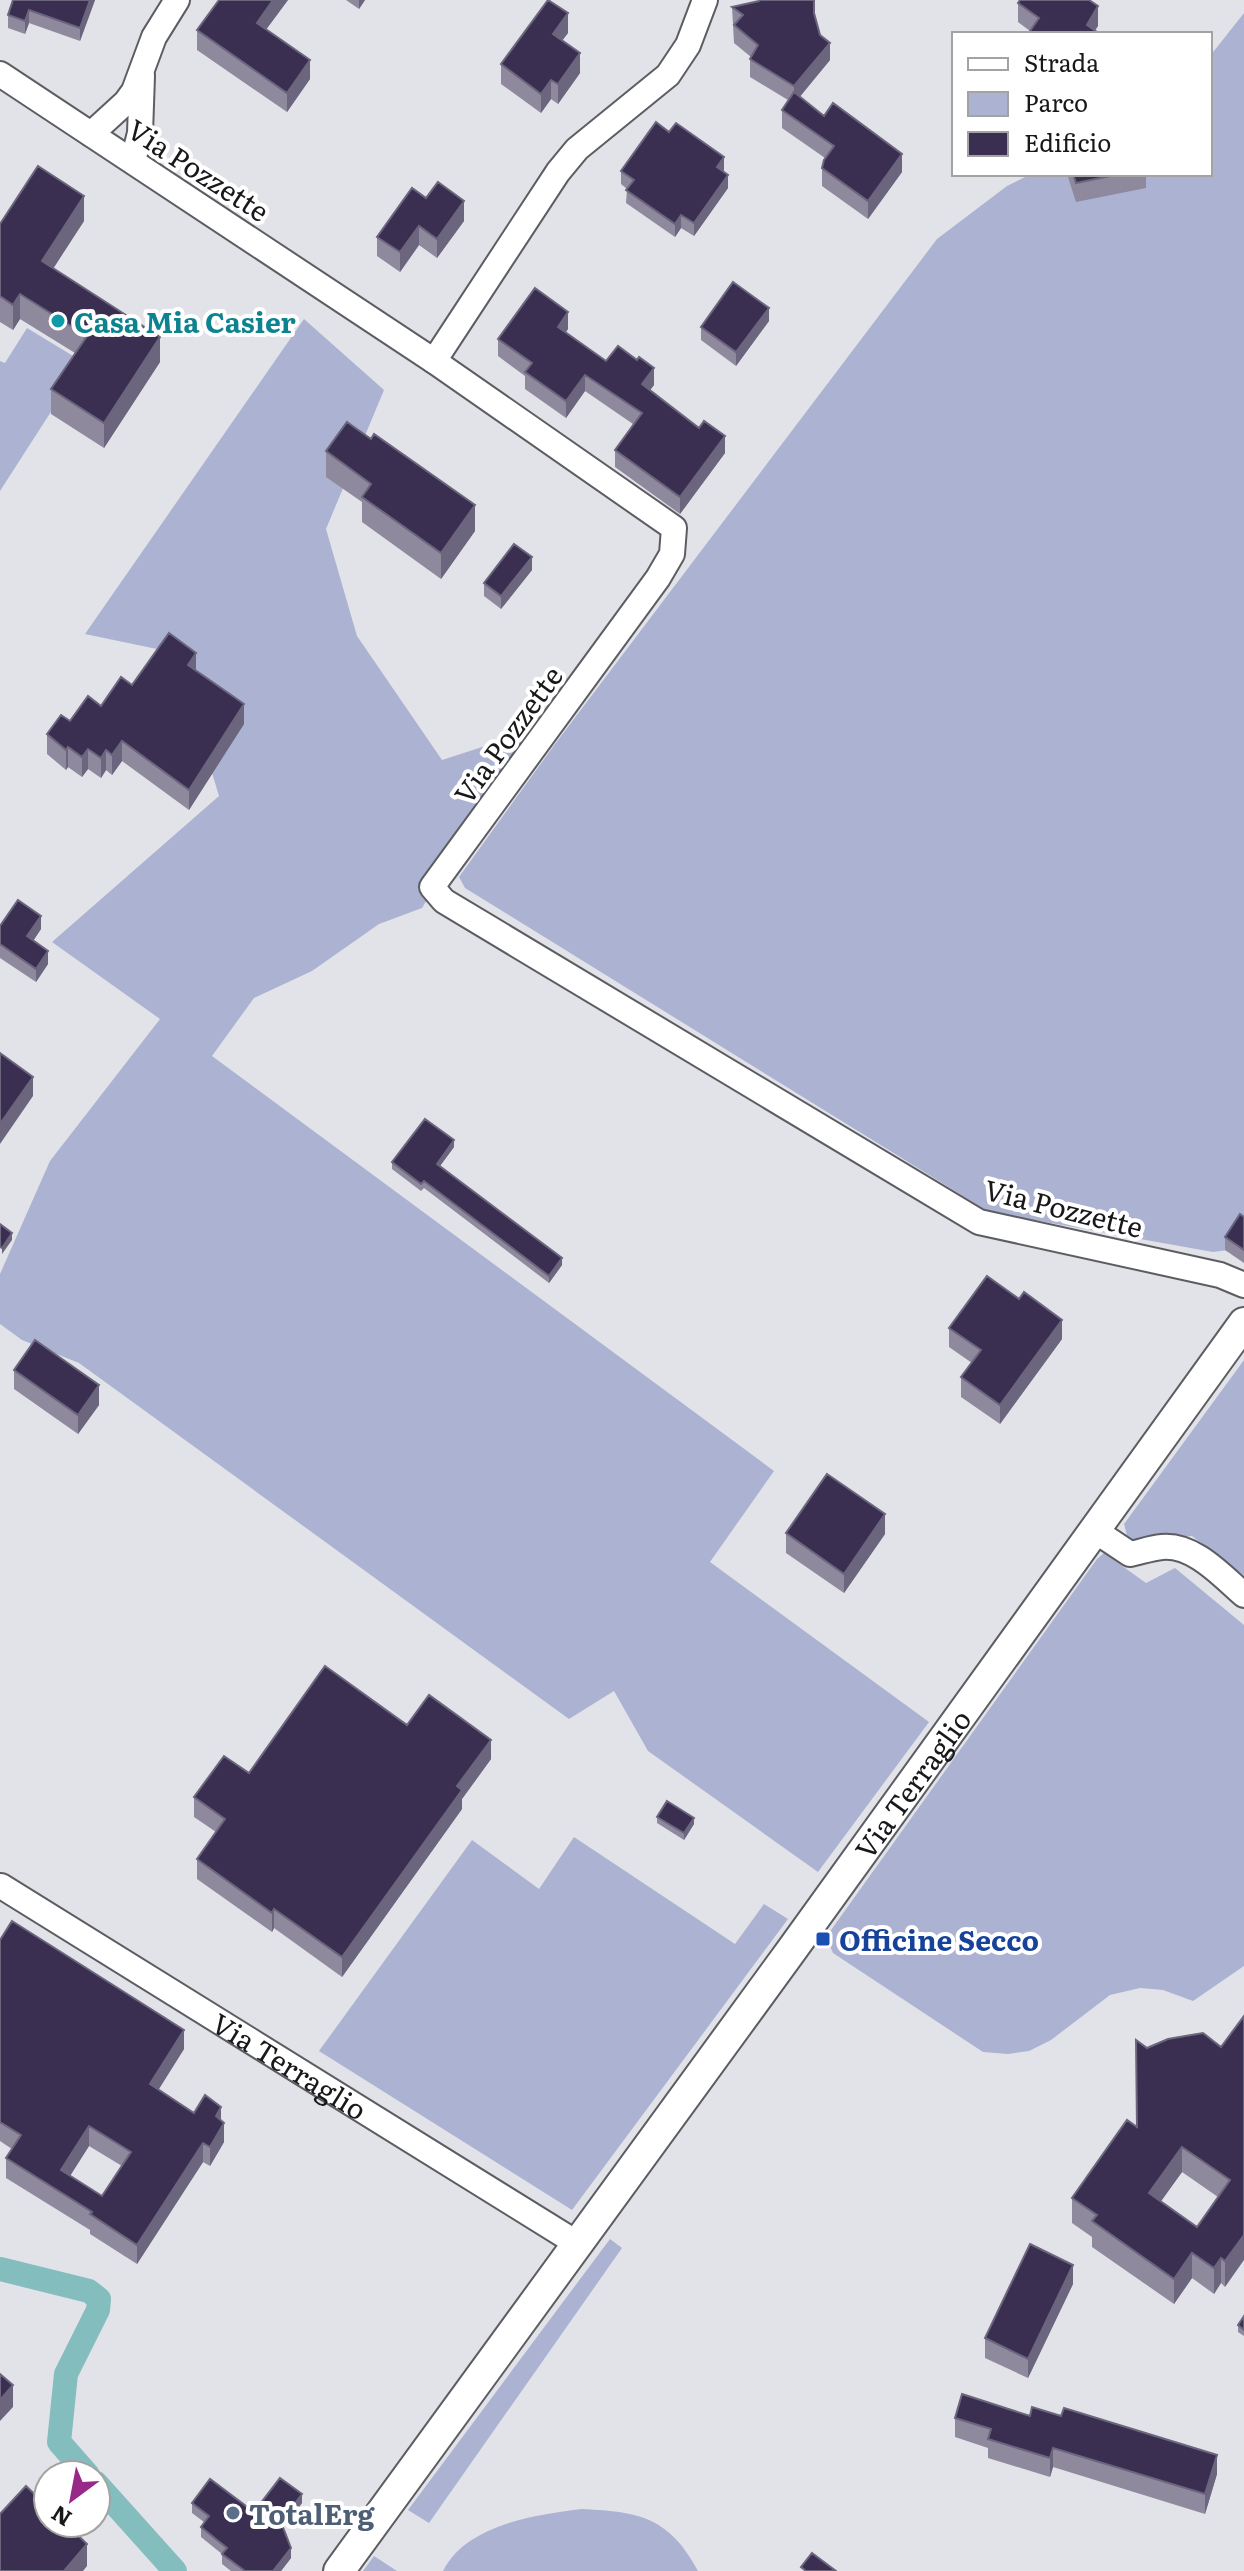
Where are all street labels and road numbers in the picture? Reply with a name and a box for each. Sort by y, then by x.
street label: Via Pozzette [120,107,278,231]
street label: Via Pozzette [442,656,572,812]
street label: Via Pozzette [980,1167,1148,1247]
street label: Via Terraglio [844,1700,980,1867]
street label: Via Terraglio [204,2001,375,2129]

